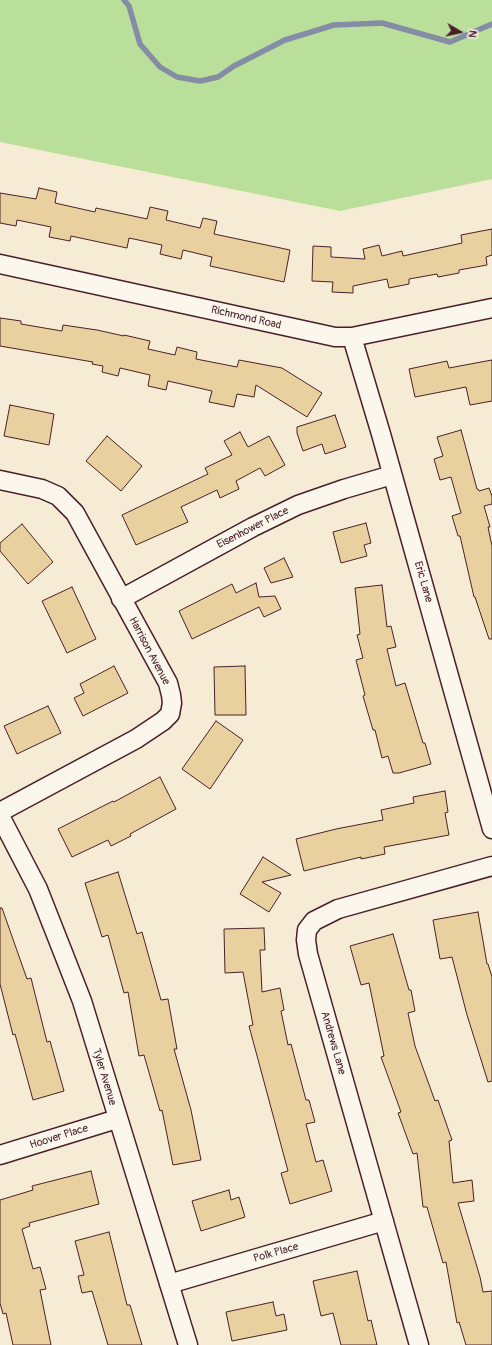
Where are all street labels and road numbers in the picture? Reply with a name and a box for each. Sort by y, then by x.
street label: Richmond Road [210,304,282,332]
street label: Eisenhower Place [215,504,291,552]
street label: Eric Lane [411,560,435,604]
street label: Harrison Avenue [126,615,172,687]
street label: Andrews Lane [318,1010,348,1076]
street label: Tyler Avenue [89,1047,119,1107]
street label: Hoover Place [28,1122,90,1152]
street label: Polk Place [252,1240,300,1266]

